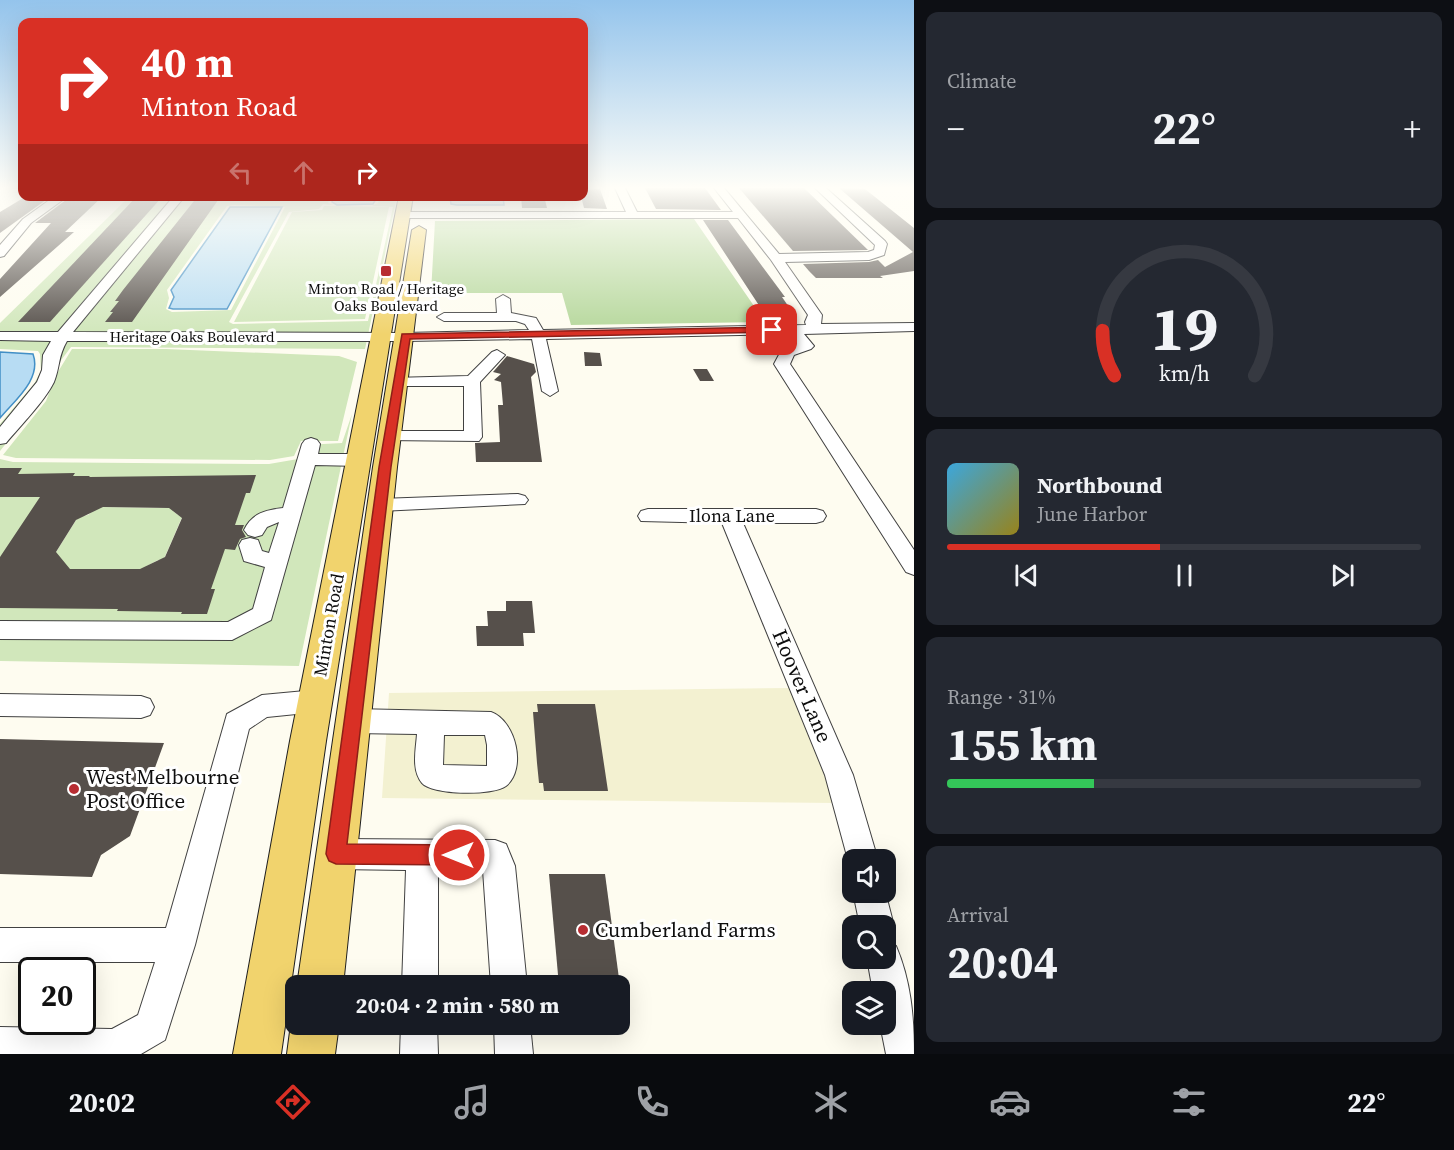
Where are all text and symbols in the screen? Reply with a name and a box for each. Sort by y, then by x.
text: 40 m [141,33,234,91]
icon: right [42,42,120,120]
text: Climate [947,67,1016,95]
text: Minton Road [141,88,297,125]
text: 22° [1152,97,1216,159]
text: − [947,106,965,151]
text: + [1403,106,1421,151]
icon: left [224,156,257,189]
icon: ahead [287,156,320,189]
icon: right [350,156,383,189]
marker: Minton Road / Heritage Oaks Boulevard [379,264,393,278]
place label: Minton Road / Heritage Oaks Boulevard [308,278,464,316]
text: 19 [1150,285,1218,371]
pin [746,304,797,355]
icon: arrive [755,313,788,346]
street label: Heritage Oaks Boulevard [109,326,275,347]
text: km/h [1158,359,1210,388]
text: Northbound [1037,470,1162,500]
text: June Harbor [1037,500,1147,528]
street label: Ilona Lane [689,503,775,528]
icon: previous [1010,559,1043,592]
icon: pause [1168,559,1201,592]
icon: next [1326,559,1359,592]
street label: Minton Road [307,572,350,678]
street label: Hoover Lane [766,625,839,747]
text: Range · 31% [947,683,1056,711]
text: 155 km [947,713,1098,775]
place label: West Melbourne Post Office [86,762,240,815]
marker: West Melbourne Post Office [67,782,81,796]
position arrow [427,823,491,887]
map controls [842,849,896,1035]
button: sound [842,849,896,903]
text: Arrival [947,901,1009,929]
place label: Cumberland Farms [595,915,776,944]
button: search [842,915,896,969]
marker: Cumberland Farms [576,923,590,937]
text: 20:04 [947,931,1058,993]
speed limit sign: 20 [18,957,96,1035]
button: layers [842,981,896,1035]
text: 20:04 · 2 min · 580 m [356,990,559,1020]
icon: directions [272,1081,314,1123]
icon: music [451,1081,493,1123]
icon: phone [631,1081,673,1123]
icon: climate [810,1081,852,1123]
icon: car [989,1081,1031,1123]
icon: filters [1168,1081,1210,1123]
text: 20:02 [69,1084,135,1121]
text: 22° [1347,1084,1385,1121]

